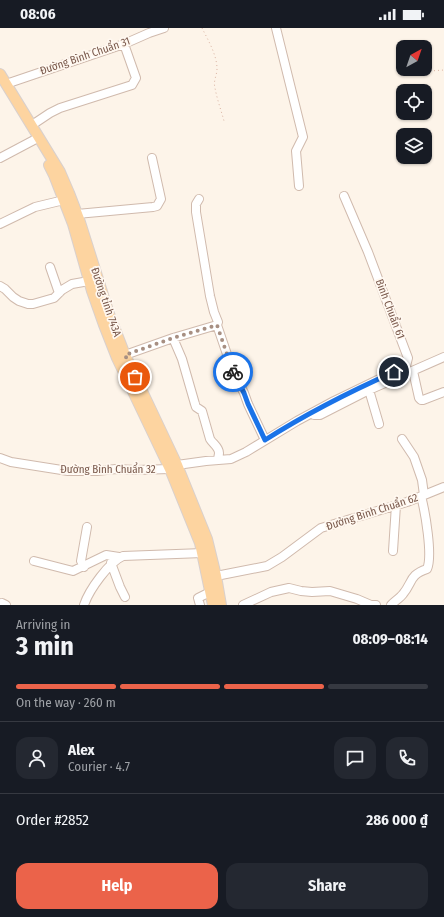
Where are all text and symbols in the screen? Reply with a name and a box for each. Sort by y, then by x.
text: 08:06 [20,5,56,23]
street label: Đường Bình Chuẩn 31 [38,34,132,78]
north arrow [396,40,432,76]
map controls [396,40,432,164]
button: locate [396,84,432,120]
button: layers [396,128,432,164]
street label: Đường tỉnh 743A [88,266,124,339]
street label: Bình Chuẩn 61 [373,277,408,341]
courier [213,352,253,392]
pin [377,355,411,389]
pin [118,360,152,394]
icon: bike [222,361,244,383]
icon: home [383,361,405,383]
icon: bag [124,366,146,388]
street label: Đường Bình Chuẩn 32 [60,462,156,476]
street label: Đường Bình Chuẩn 62 [324,490,420,533]
text: Arriving in [16,617,70,632]
text: 08:09–08:14 [352,630,428,648]
text: 3 min [16,631,74,662]
text: On the way · 260 m [16,695,116,710]
button: person [16,737,58,779]
button: chat [334,737,376,779]
button: phone [386,737,428,779]
text: Alex [68,741,95,759]
text: Courier · 4.7 [68,759,130,774]
text: Order #2852 [16,811,89,829]
text: 286 000 ₫ [366,811,428,829]
button: Help [16,863,218,909]
button: Share [226,863,428,909]

